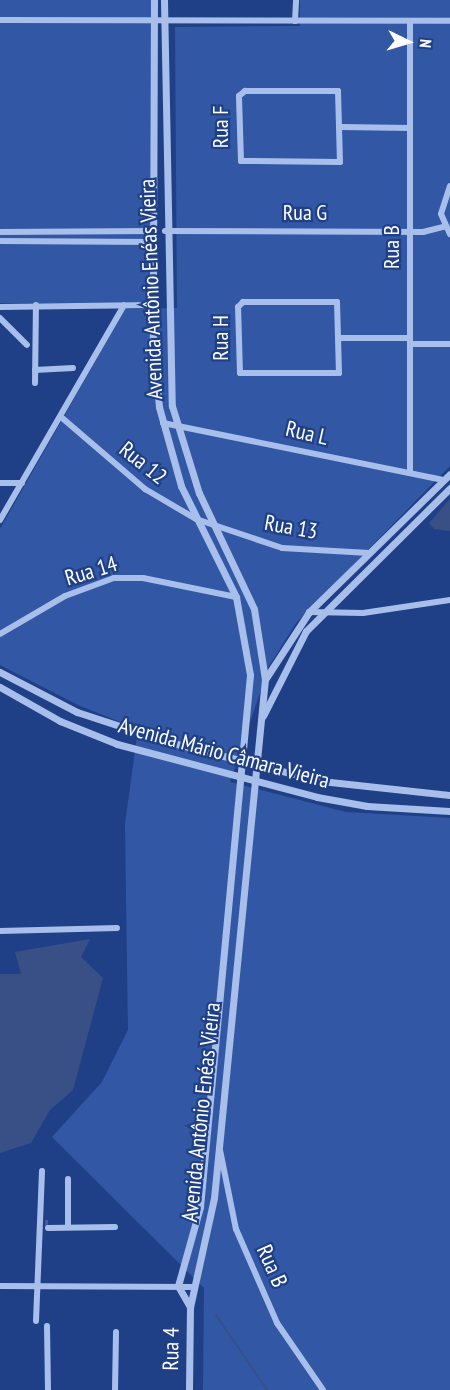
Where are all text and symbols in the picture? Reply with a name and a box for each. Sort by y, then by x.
north arrow [378,12,438,72]
text: N [416,38,436,49]
street label: Rua F [208,106,234,148]
street label: Avenida Antônio Enéas Vieira [134,178,168,400]
street label: Rua G [283,200,327,226]
street label: Rua B [379,225,405,269]
street label: Rua H [208,315,234,361]
street label: Rua L [283,415,331,451]
street label: Rua 12 [114,436,172,490]
street label: Rua 13 [262,509,320,545]
street label: Rua 14 [62,551,120,591]
street label: Avenida Mário Câmara Vieira [115,712,333,794]
street label: Avenida Antônio Enéas Vieira [176,1000,226,1224]
street label: Rua B [251,1241,293,1291]
street label: Rua 4 [157,1327,185,1371]

